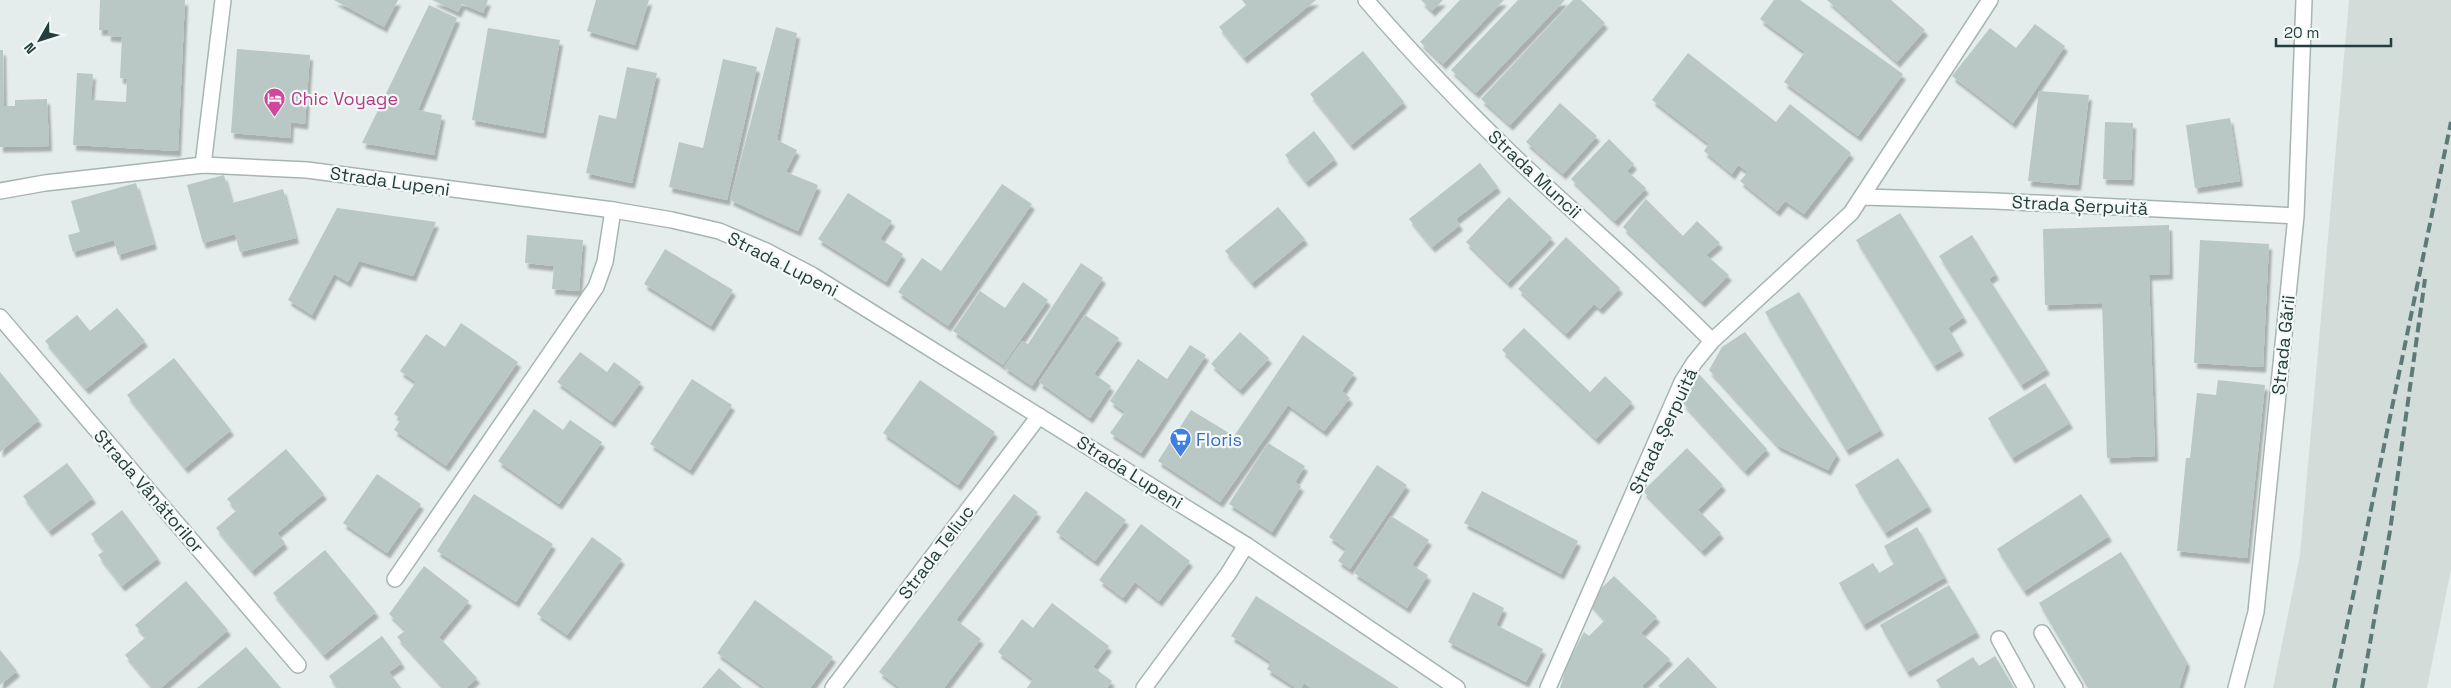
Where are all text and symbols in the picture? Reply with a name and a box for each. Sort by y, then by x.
north arrow [15,15,65,65]
scale bar [2276,15,2391,47]
text: 20 m [2284,23,2319,42]
text: N [20,39,40,57]
hotel icon: Chic Voyage [263,86,287,117]
place label: Chic Voyage [291,87,398,110]
street label: Strada Muncii [1483,125,1587,223]
street label: Strada Lupeni [329,161,451,201]
street label: Strada Șerpuită [2011,190,2149,220]
street label: Strada Lupeni [724,226,842,302]
street label: Strada Gării [2266,294,2300,396]
street label: Strada Șerpuită [1624,364,1702,498]
street label: Strada Vânătorilor [89,424,209,558]
supermarket icon: Floris [1168,427,1192,458]
place label: Floris [1196,428,1242,451]
street label: Strada Lupeni [1073,430,1187,514]
street label: Strada Teliuc [893,500,979,604]

